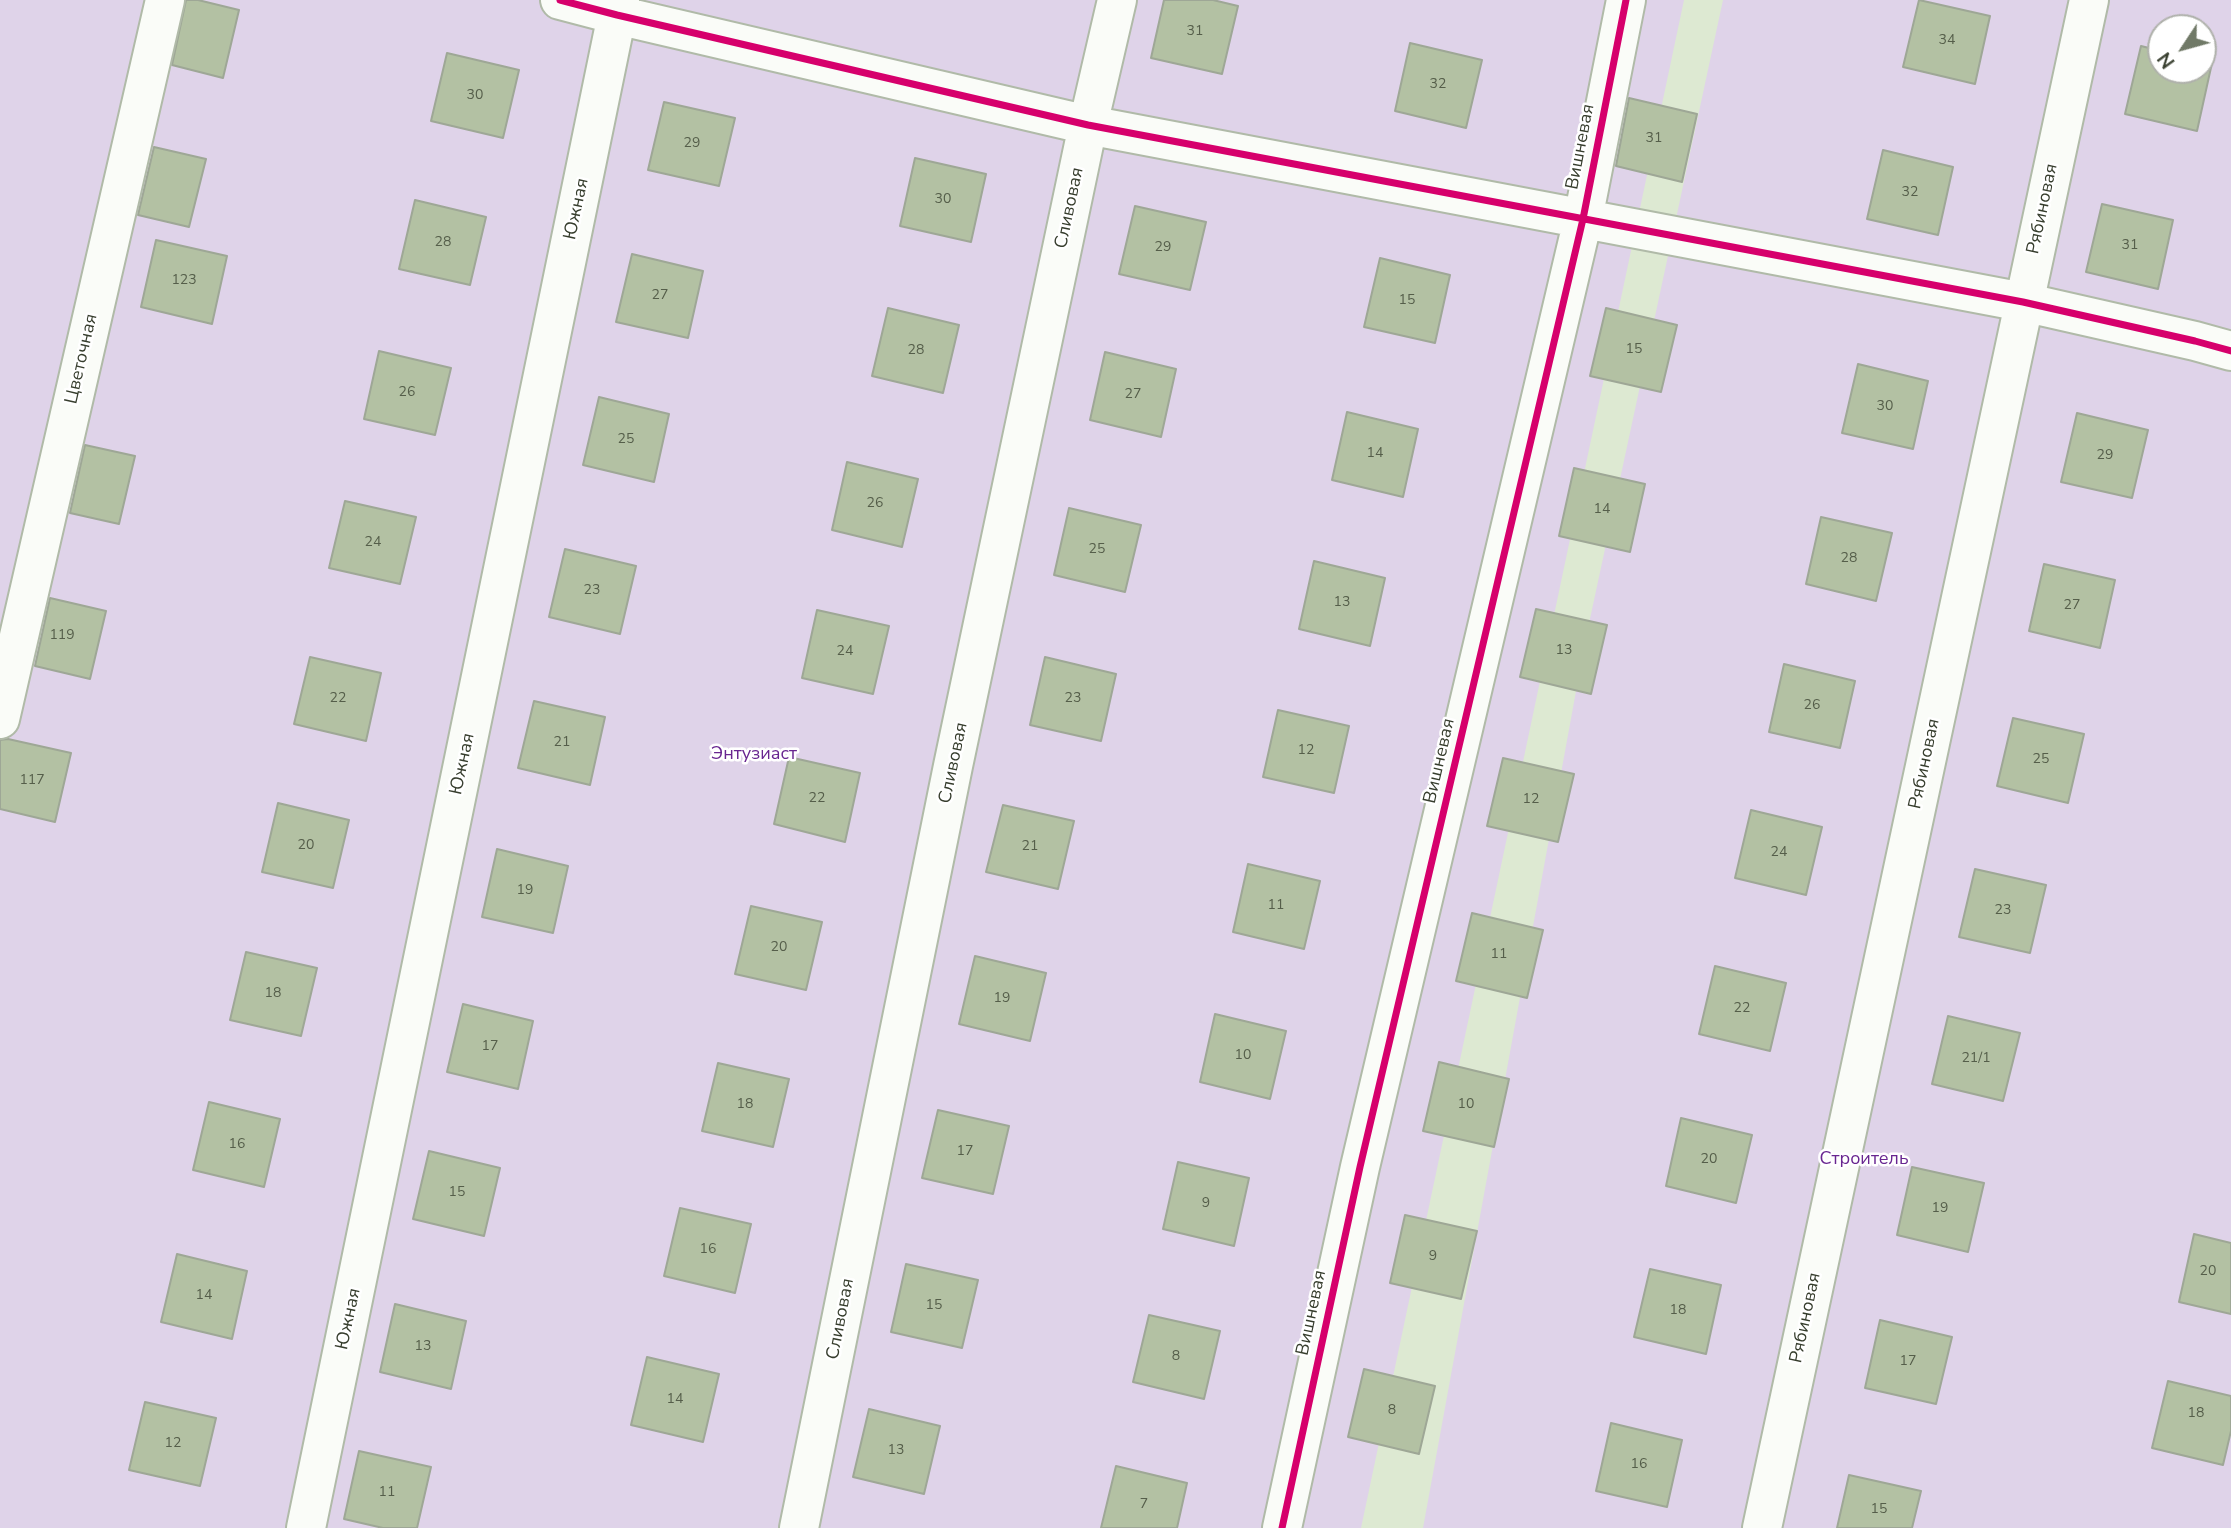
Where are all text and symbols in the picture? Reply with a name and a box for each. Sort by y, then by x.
north arrow [2147,14,2217,84]
house number: 31 [1187,24,1203,40]
house number: 34 [1939,33,1955,49]
text: N [2152,47,2181,74]
house number: 32 [1430,77,1446,93]
house number: 30 [467,88,483,104]
street label: Вишневая [1562,102,1600,192]
house number: 31 [1646,131,1662,147]
house number: 29 [684,136,700,152]
street label: Рябиновая [2023,162,2063,256]
street label: Сливовая [1051,166,1089,250]
street label: Южная [560,176,594,242]
house number: 32 [1902,185,1918,201]
house number: 30 [935,192,951,208]
house number: 28 [435,235,451,251]
house number: 31 [2122,238,2138,254]
house number: 29 [1155,240,1171,256]
house number: 123 [171,273,197,289]
house number: 27 [652,288,668,304]
house number: 15 [1399,293,1415,309]
street label: Цветочная [61,312,103,406]
house number: 15 [1626,342,1642,358]
house number: 28 [908,343,924,359]
house number: 26 [399,385,415,401]
house number: 27 [1125,387,1141,403]
house number: 30 [1877,399,1893,415]
house number: 25 [618,432,634,448]
house number: 14 [1367,446,1383,462]
house number: 29 [2097,448,2113,464]
house number: 26 [867,496,883,512]
house number: 14 [1594,502,1610,518]
house number: 24 [365,535,381,551]
house number: 25 [1089,542,1105,558]
house number: 28 [1841,551,1857,567]
house number: 23 [584,583,600,599]
house number: 13 [1334,595,1350,611]
house number: 27 [2064,598,2080,614]
house number: 119 [49,628,75,644]
house number: 13 [1556,643,1572,659]
house number: 24 [837,644,853,660]
house number: 22 [330,691,346,707]
house number: 23 [1065,691,1081,707]
house number: 26 [1804,698,1820,714]
street label: Вишневая [1420,716,1460,806]
street label: Рябиновая [1905,717,1945,811]
street label: Сливовая [935,721,973,805]
street label: Южная [446,731,480,797]
house number: 21 [554,735,570,751]
house number: 12 [1298,743,1314,759]
park label: Энтузиаст [711,744,797,766]
house number: 25 [2033,752,2049,768]
house number: 117 [19,773,45,789]
house number: 22 [809,791,825,807]
house number: 12 [1523,792,1539,808]
house number: 20 [298,838,314,854]
house number: 21 [1022,839,1038,855]
house number: 24 [1771,845,1787,861]
house number: 19 [517,883,533,899]
house number: 11 [1268,898,1284,914]
house number: 23 [1995,903,2011,919]
house number: 20 [771,940,787,956]
house number: 11 [1491,947,1507,963]
house number: 18 [265,986,281,1002]
house number: 19 [994,991,1010,1007]
house number: 22 [1734,1001,1750,1017]
house number: 17 [482,1039,498,1055]
house number: 10 [1235,1048,1251,1064]
house number: 21/1 [1961,1051,1991,1067]
house number: 18 [737,1097,753,1113]
house number: 10 [1458,1097,1474,1113]
house number: 16 [229,1137,245,1153]
house number: 17 [957,1144,973,1160]
park label: Строитель [1819,1149,1909,1171]
house number: 20 [1701,1152,1717,1168]
house number: 15 [449,1185,465,1201]
house number: 9 [1202,1196,1210,1212]
house number: 19 [1932,1201,1948,1217]
house number: 16 [700,1242,716,1258]
house number: 9 [1429,1249,1437,1265]
house number: 20 [2200,1264,2216,1280]
street label: Вишневая [1292,1268,1332,1358]
street label: Рябиновая [1786,1271,1826,1365]
street label: Сливовая [823,1277,859,1361]
street label: Южная [332,1286,366,1352]
house number: 14 [196,1288,212,1304]
house number: 15 [926,1298,942,1314]
house number: 18 [1670,1303,1686,1319]
house number: 13 [415,1339,431,1355]
house number: 8 [1172,1349,1180,1365]
house number: 17 [1900,1354,1916,1370]
house number: 14 [667,1392,683,1408]
house number: 8 [1388,1403,1396,1419]
house number: 18 [2188,1406,2204,1422]
house number: 12 [165,1436,181,1452]
house number: 13 [888,1443,904,1459]
house number: 16 [1631,1457,1647,1473]
house number: 11 [379,1485,395,1501]
house number: 7 [1140,1497,1148,1513]
house number: 15 [1871,1502,1887,1518]

